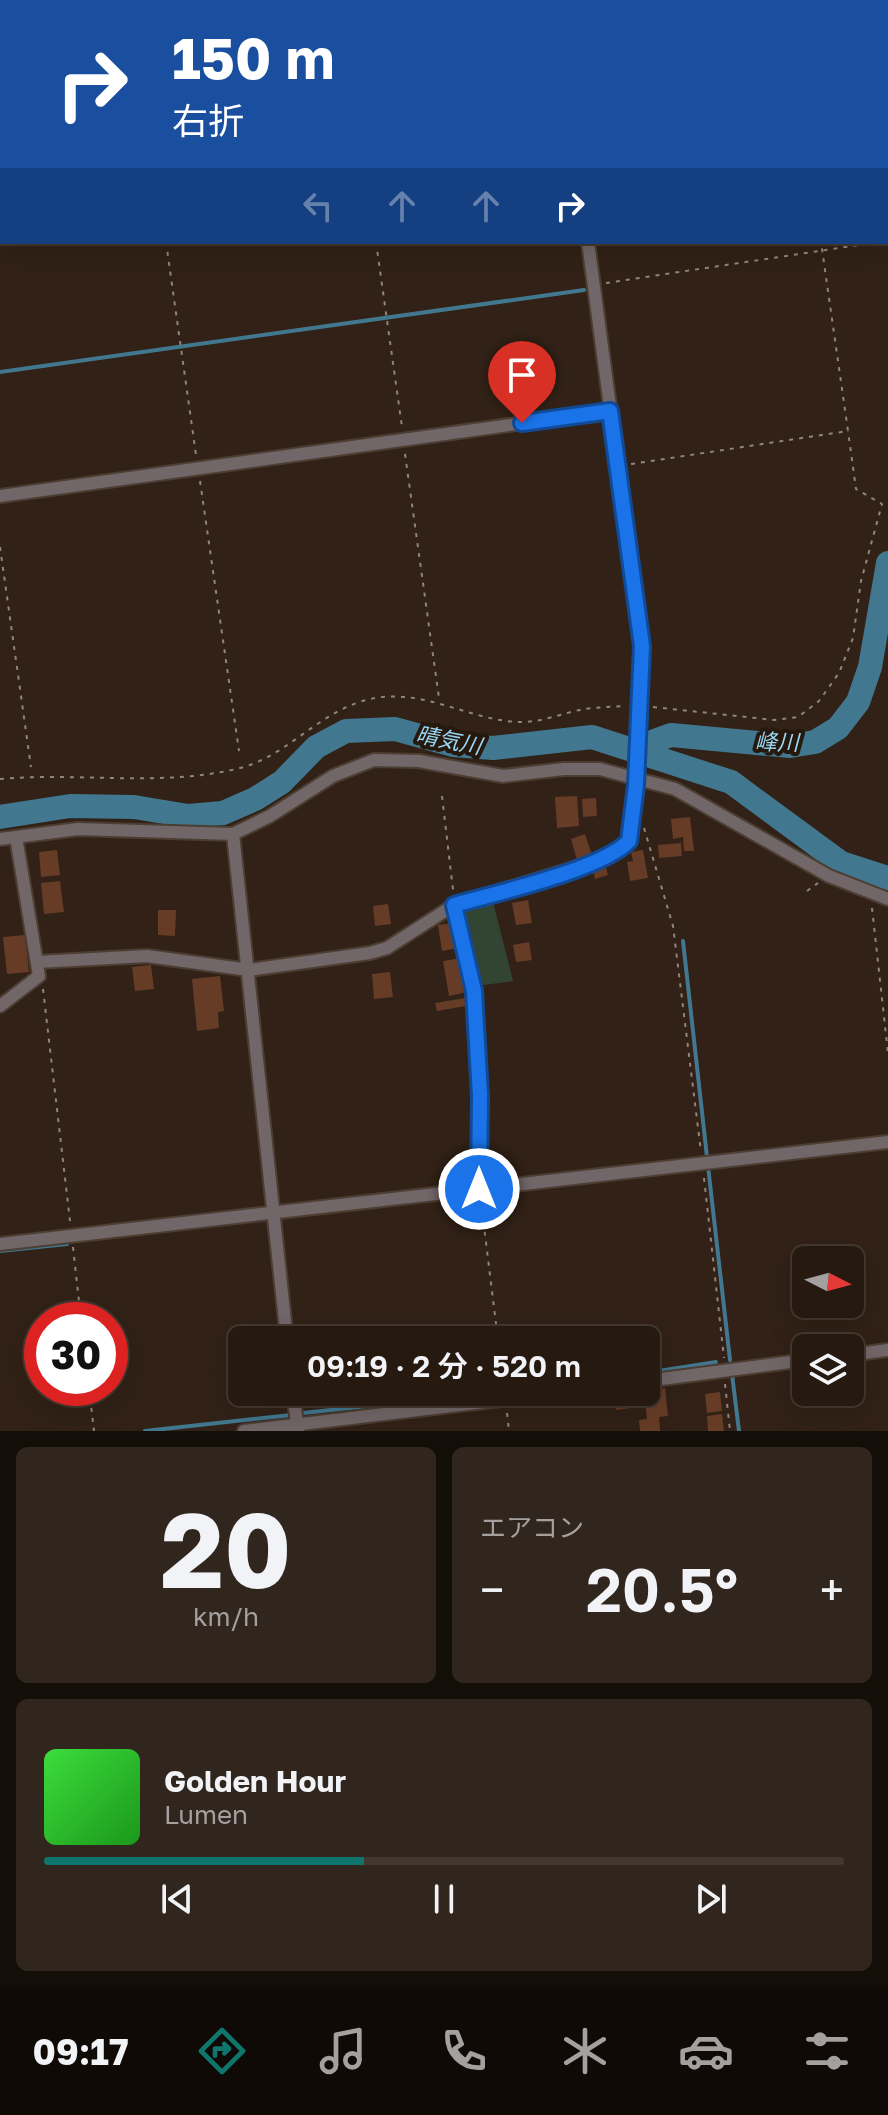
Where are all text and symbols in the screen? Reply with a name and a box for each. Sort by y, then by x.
text: 150 m [172,24,334,91]
icon: right [40,32,144,136]
text: 右折 [172,99,244,142]
icon: left [296,184,340,228]
icon: ahead [380,184,424,228]
icon: ahead [464,184,508,228]
icon: right [548,184,592,228]
pin [488,341,556,423]
icon: arrive [500,353,544,397]
water label: 晴気川 [414,720,486,759]
water label: 峰川 [755,728,801,755]
position arrow [437,1147,521,1231]
north arrow [792,1246,864,1318]
map controls [792,1246,864,1406]
speed limit sign: 30 [24,1302,128,1406]
button: layers [792,1334,864,1406]
text: 09:19 · 2 分 · 520 m [307,1348,581,1384]
text: 20 [160,1486,292,1611]
text: エアコン [480,1512,584,1543]
text: 20.5° [586,1553,738,1625]
text: − [480,1563,504,1616]
text: + [820,1563,844,1616]
text: km/h [193,1601,259,1632]
text: Golden Hour [164,1763,346,1799]
text: Lumen [164,1799,248,1830]
icon: previous [155,1877,199,1921]
icon: pause [422,1877,466,1921]
icon: next [689,1877,733,1921]
icon: directions [194,2023,250,2079]
icon: music [315,2023,371,2079]
icon: phone [436,2023,492,2079]
icon: climate [557,2023,613,2079]
icon: car [678,2023,734,2079]
icon: filters [799,2023,855,2079]
text: 09:17 [33,2030,129,2073]

